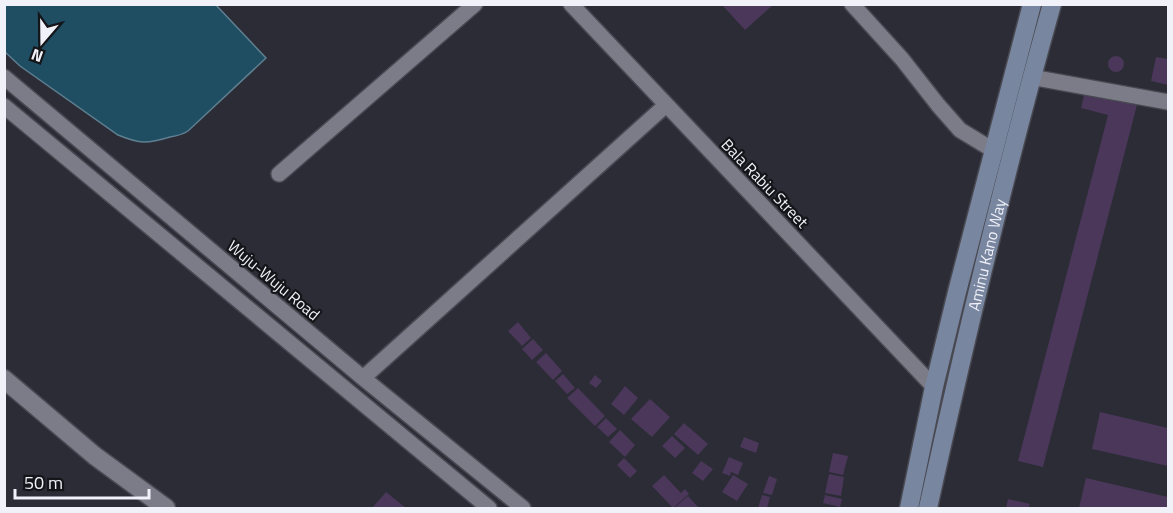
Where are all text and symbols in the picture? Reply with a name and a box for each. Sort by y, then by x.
north arrow [12,12,72,72]
text: N [28,43,46,69]
street label: Bala Rabiu Street [716,133,814,233]
street label: Aminu Kano Way [961,196,1012,313]
street label: Wuju-Wuju Road [223,234,325,326]
scale bar [15,462,148,500]
text: 50 m [24,469,63,496]

